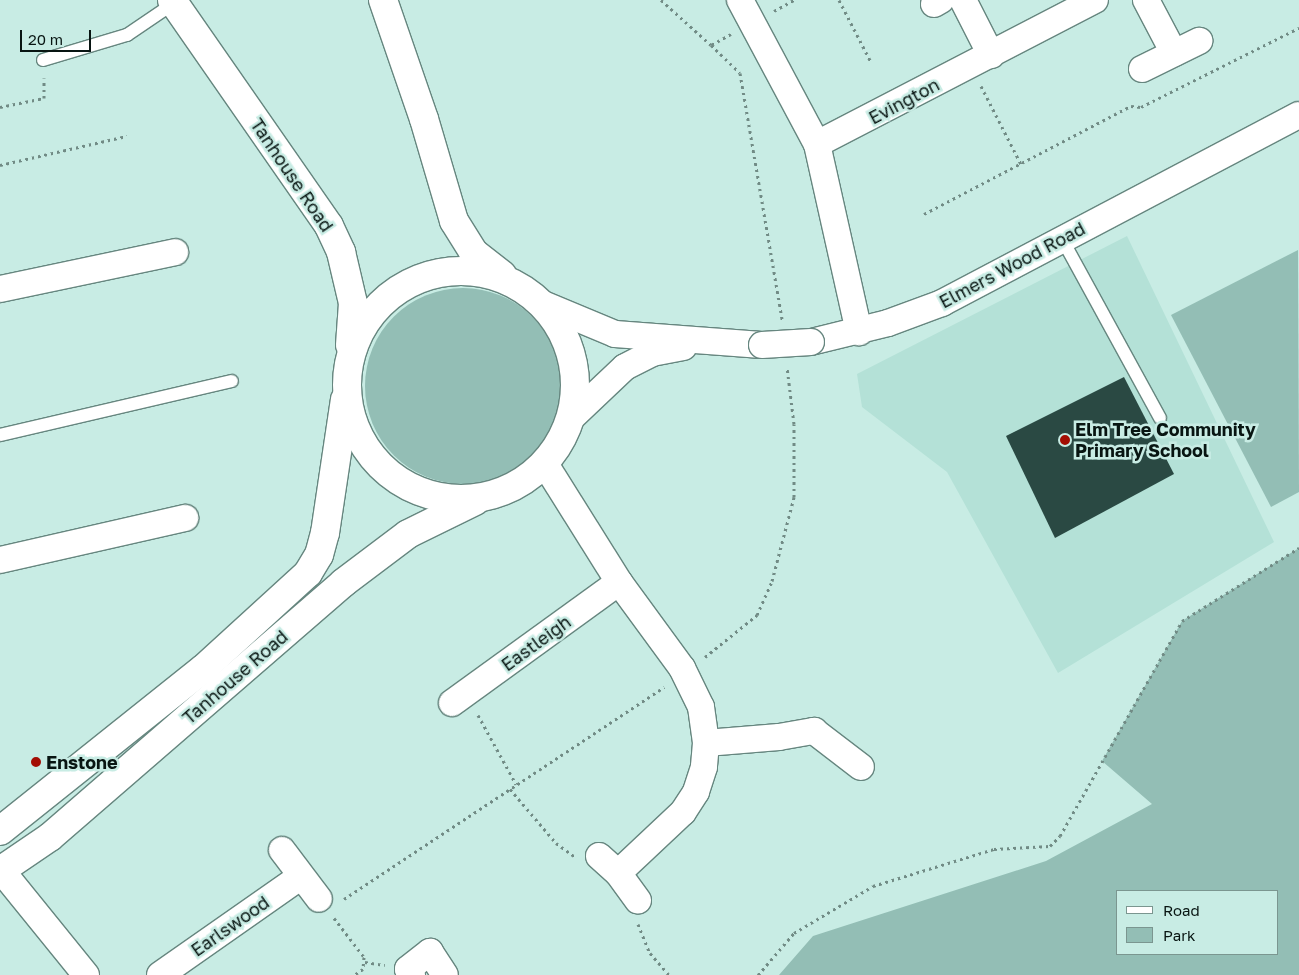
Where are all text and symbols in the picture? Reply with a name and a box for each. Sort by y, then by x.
scale bar [22,20,94,52]
text: 20 m [28,30,63,48]
street label: Evington [865,73,943,129]
street label: Tanhouse Road [246,114,338,236]
street label: Elmers Wood Road [935,217,1089,313]
place label: Elm Tree Community Primary School [1075,419,1256,462]
marker: Elm Tree Community Primary School [1059,434,1071,446]
street label: Eastleigh [497,611,575,675]
street label: Tanhouse Road [178,626,292,728]
place label: Enstone [46,751,118,773]
marker: Enstone [30,756,42,768]
legend [1116,890,1279,955]
street label: Earlswood [187,891,273,961]
text: Road [1163,901,1200,919]
text: Park [1163,926,1195,944]

